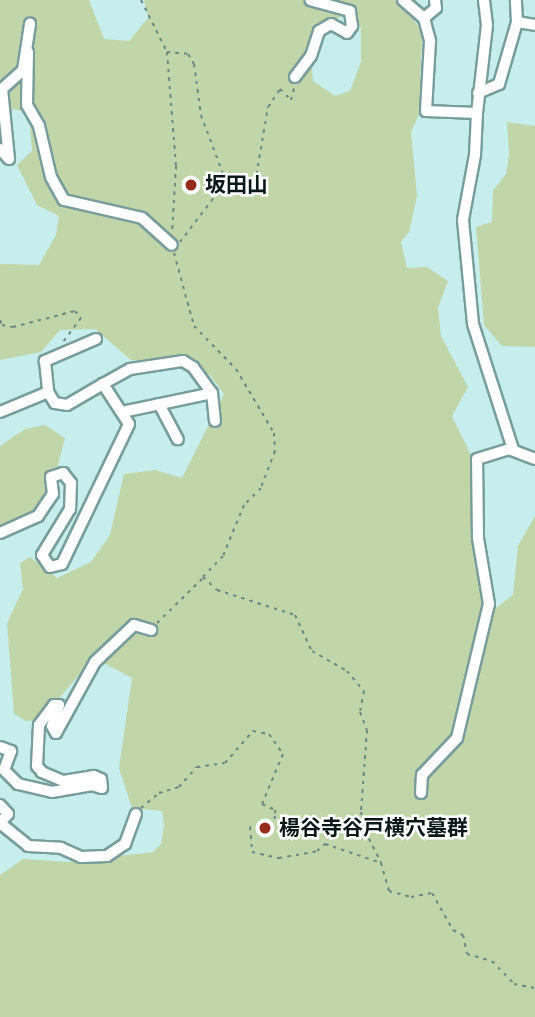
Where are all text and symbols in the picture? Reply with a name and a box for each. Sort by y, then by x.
place label: 坂田山 [205,172,268,198]
marker: 坂田山 [183,177,199,193]
place label: 楊谷寺谷戸横穴墓群 [279,815,468,841]
marker: 楊谷寺谷戸横穴墓群 [257,820,273,836]

